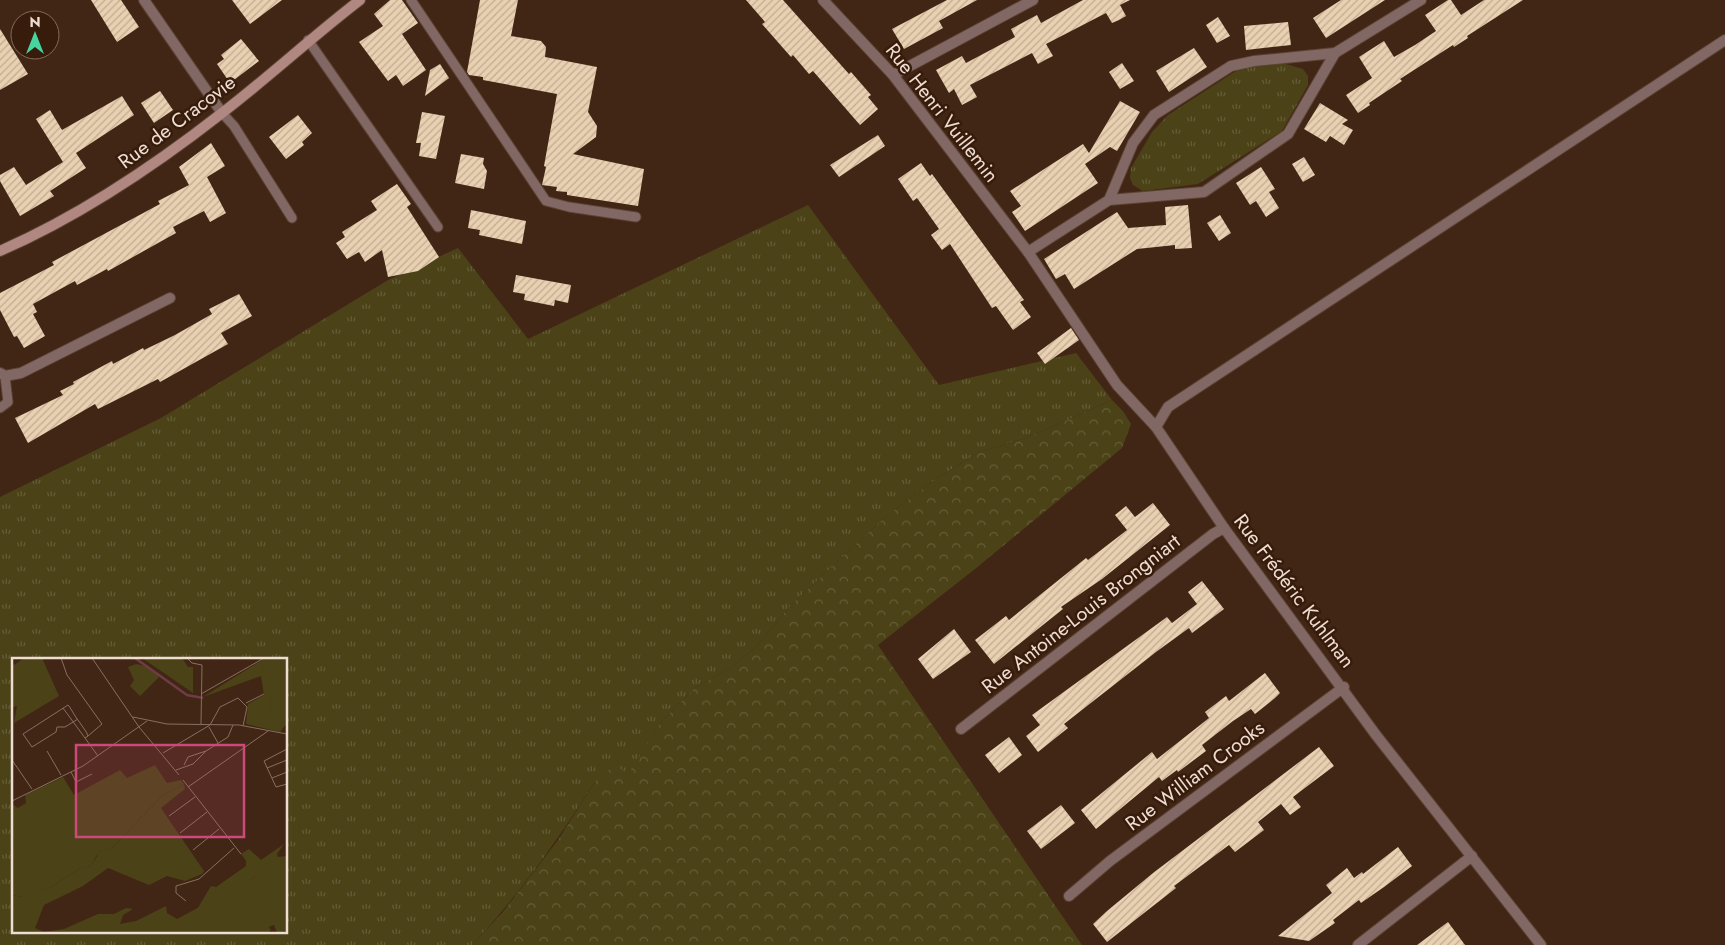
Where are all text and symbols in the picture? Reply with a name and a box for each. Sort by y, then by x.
north arrow [10,10,60,60]
text: N [29,12,41,32]
street label: Rue Henri Vuillemin [878,37,1006,189]
street label: Rue de Cracovie [112,68,242,176]
street label: Rue Frédéric Kuhlman [1227,508,1361,674]
street label: Rue Antoine-Louis Brongniart [976,527,1187,701]
inset map [12,658,288,932]
street label: Rue William Crooks [1119,714,1271,838]

